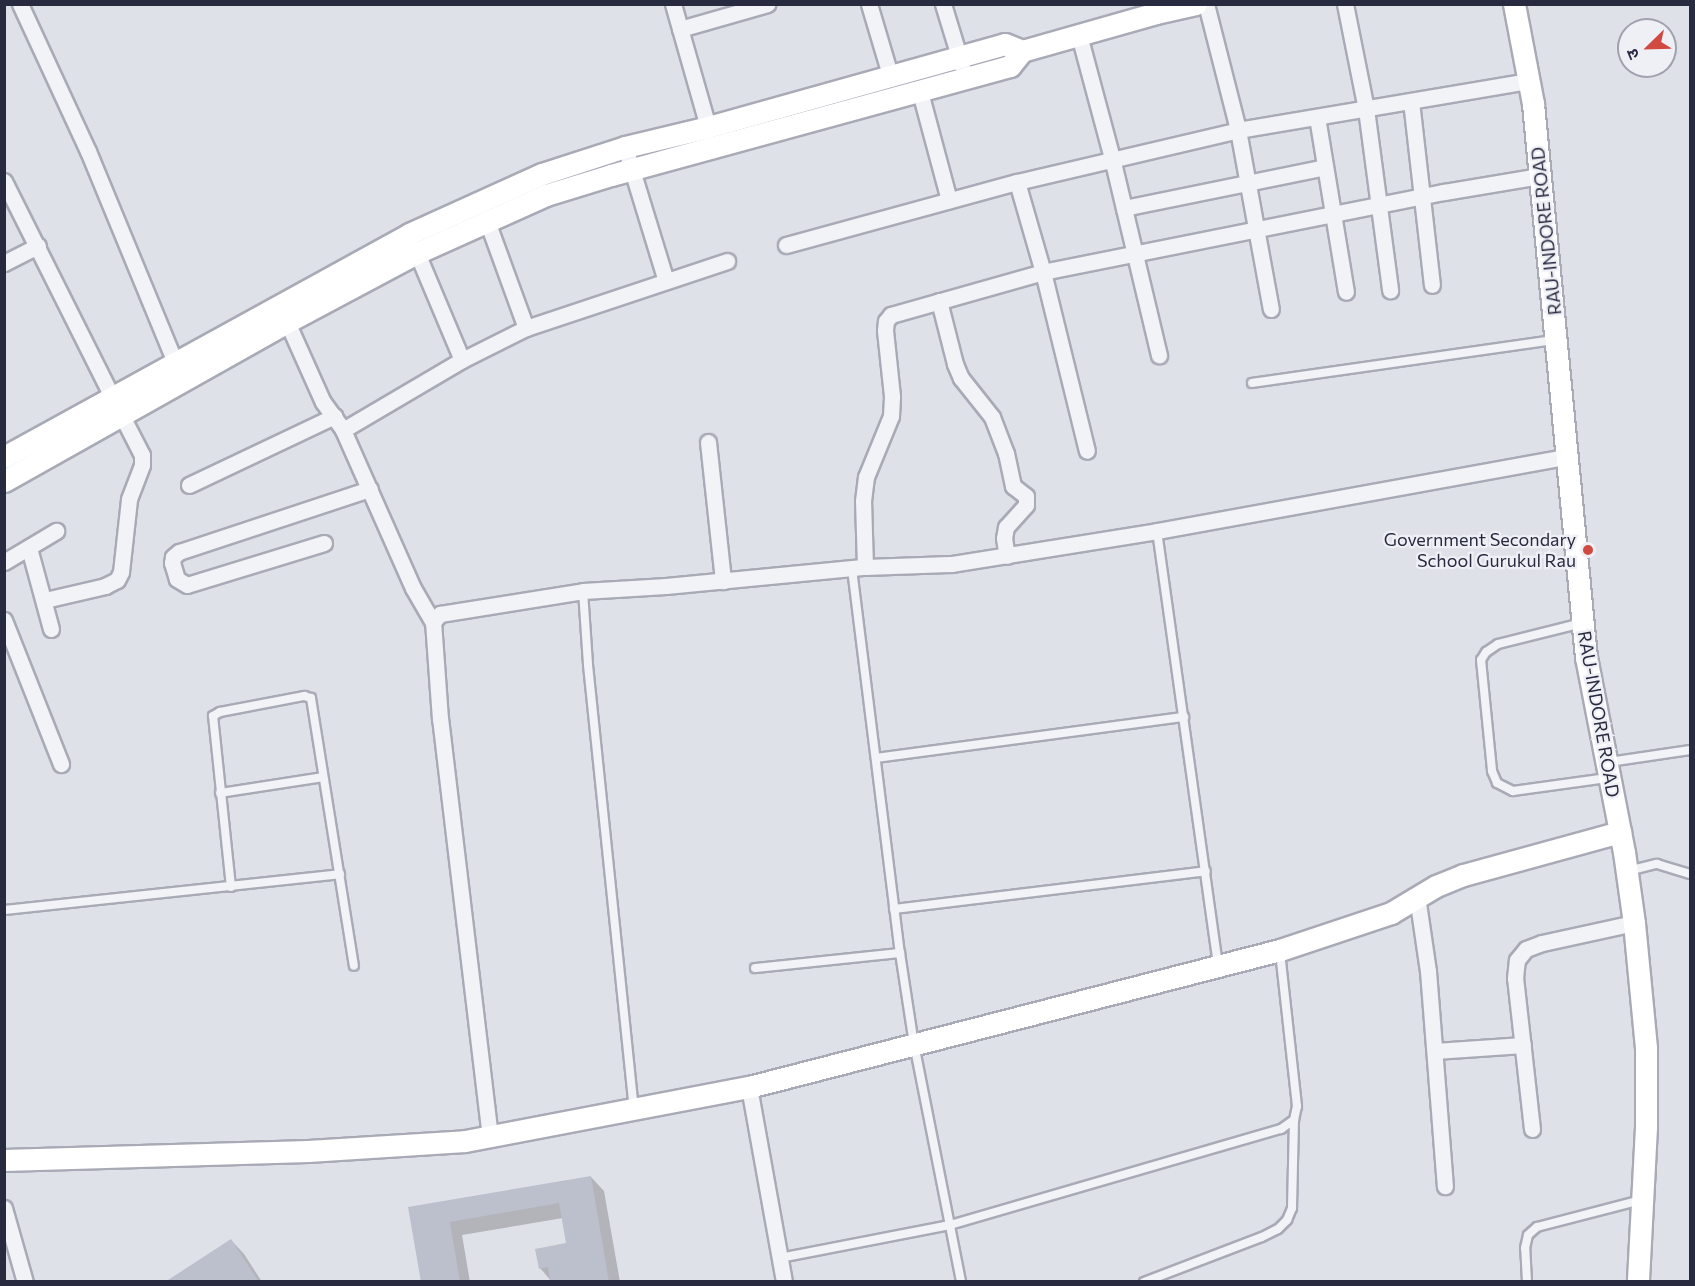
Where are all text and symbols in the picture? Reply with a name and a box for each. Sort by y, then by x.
north arrow [1617,18,1677,78]
text: उ [1621,46,1642,62]
street label: RAU-INDORE ROAD [1526,146,1566,316]
place label: Government Secondary School Gurukul Rau [1384,529,1576,572]
marker: Government Secondary School Gurukul Rau [1581,543,1595,557]
street label: RAU-INDORE ROAD [1574,629,1624,799]

